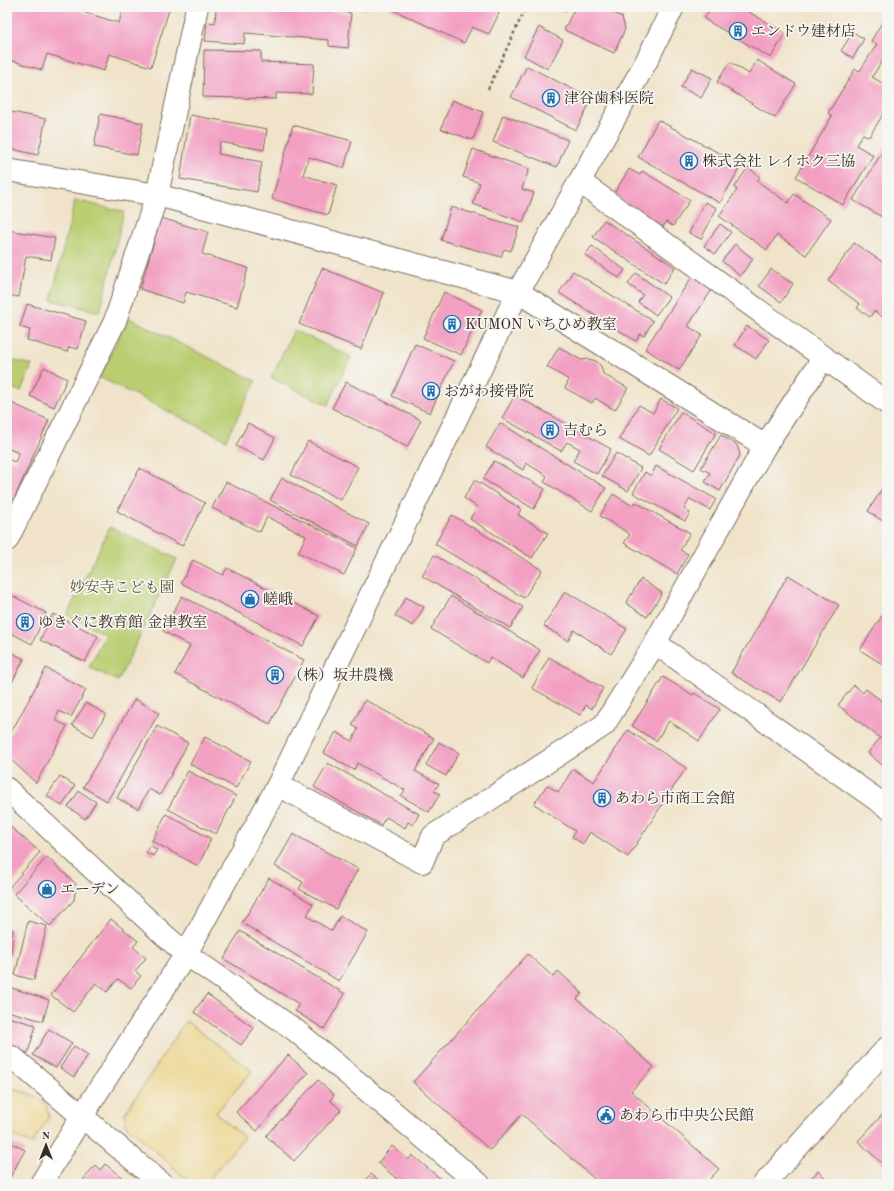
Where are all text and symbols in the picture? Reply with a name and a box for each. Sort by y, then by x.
building icon: エンドウ建材店 [728,21,748,41]
place label: エンドウ建材店 [751,23,856,40]
building icon: 津谷歯科医院 [541,88,561,108]
place label: 津谷歯科医院 [564,90,654,107]
building icon: 株式会社 レイホク三協 [679,151,699,171]
place label: 株式会社 レイホク三協 [702,153,855,170]
building icon: KUMON いちひめ教室 [442,314,462,334]
place label: KUMON いちひめ教室 [465,316,617,333]
building icon: おがわ接骨院 [421,381,441,401]
place label: おがわ接骨院 [444,383,534,400]
building icon: 吉むら [540,420,560,440]
place label: 吉むら [563,422,608,439]
park label: 妙安寺こども園 [69,579,175,596]
shop icon: 嵯峨 [240,589,260,609]
place label: 嵯峨 [263,591,293,608]
building icon: ゆきぐに教育館 金津教室 [15,612,35,632]
place label: ゆきぐに教育館 金津教室 [38,614,207,631]
building icon: （株）坂井農機 [265,665,285,685]
place label: （株）坂井農機 [288,667,393,684]
building icon: あわら市商工会館 [592,788,612,808]
place label: あわら市商工会館 [615,790,735,807]
shop icon: エーデン [37,879,57,899]
place label: エーデン [60,881,120,898]
public building icon: あわら市中央公民館 [596,1105,616,1125]
place label: あわら市中央公民館 [619,1107,754,1124]
north arrow [26,1125,66,1165]
text: N [42,1131,51,1142]

